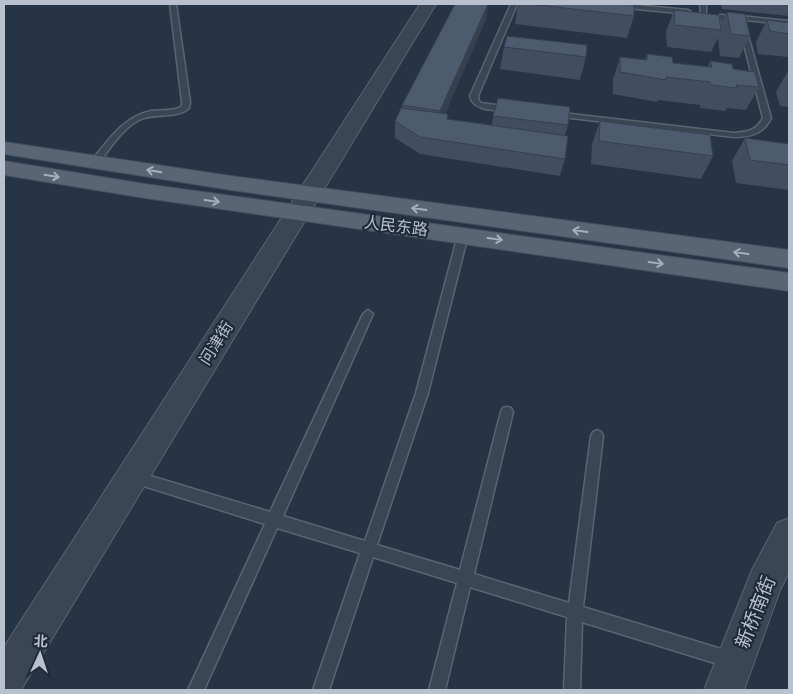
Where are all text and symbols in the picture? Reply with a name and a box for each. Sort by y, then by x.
one-way arrow [146,166,162,176]
one-way arrow [43,171,59,181]
one-way arrow [204,196,220,206]
one-way arrow [411,204,427,214]
street label: 人民东路 [363,213,429,239]
one-way arrow [572,226,588,236]
one-way arrow [486,235,502,245]
one-way arrow [733,248,749,258]
one-way arrow [647,258,663,268]
street label: 问津街 [195,318,237,368]
street label: 新桥南街 [731,573,779,651]
north arrow [15,629,65,679]
text: 北 [33,633,48,649]

